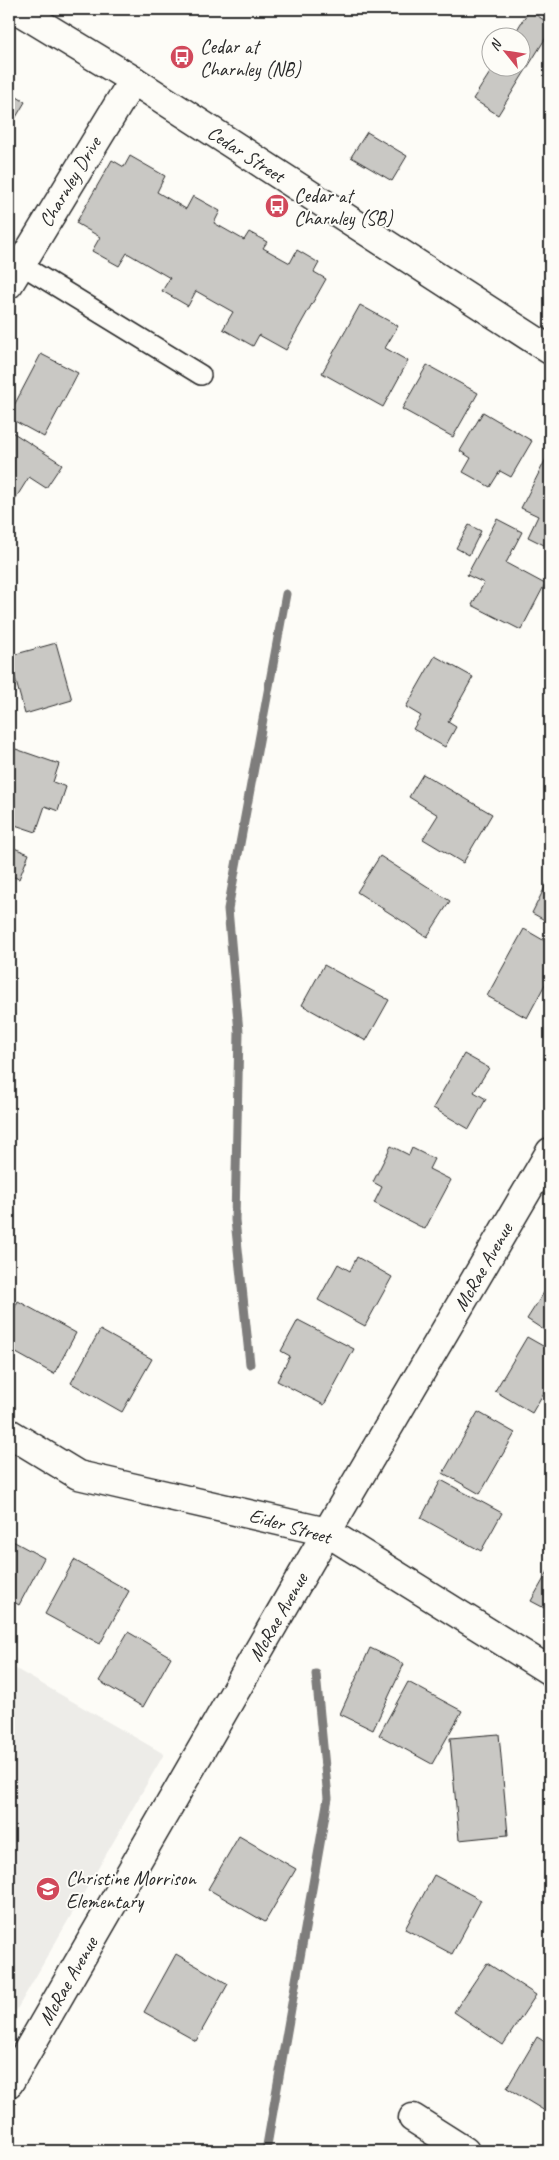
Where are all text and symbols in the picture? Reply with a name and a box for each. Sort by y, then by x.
north arrow [482,28,532,78]
place label: Cedar at Charnley (NB) [200,34,302,82]
text: N [486,36,506,54]
bus stop icon: Cedar at Charnley (NB) [169,44,195,70]
street label: Cedar Street [203,120,291,189]
street label: Charnley Drive [33,131,107,232]
place label: Cedar at Charnley (SB) [294,183,394,231]
bus stop icon: Cedar at Charnley (SB) [264,193,290,219]
street label: McRae Avenue [448,1217,519,1316]
street label: Eider Street [246,1502,336,1550]
street label: McRae Avenue [243,1567,314,1666]
place label: Christine Morrison Elementary [66,1866,197,1914]
school or university icon: Christine Morrison Elementary [35,1876,61,1902]
street label: McRae Avenue [33,1931,104,2030]

